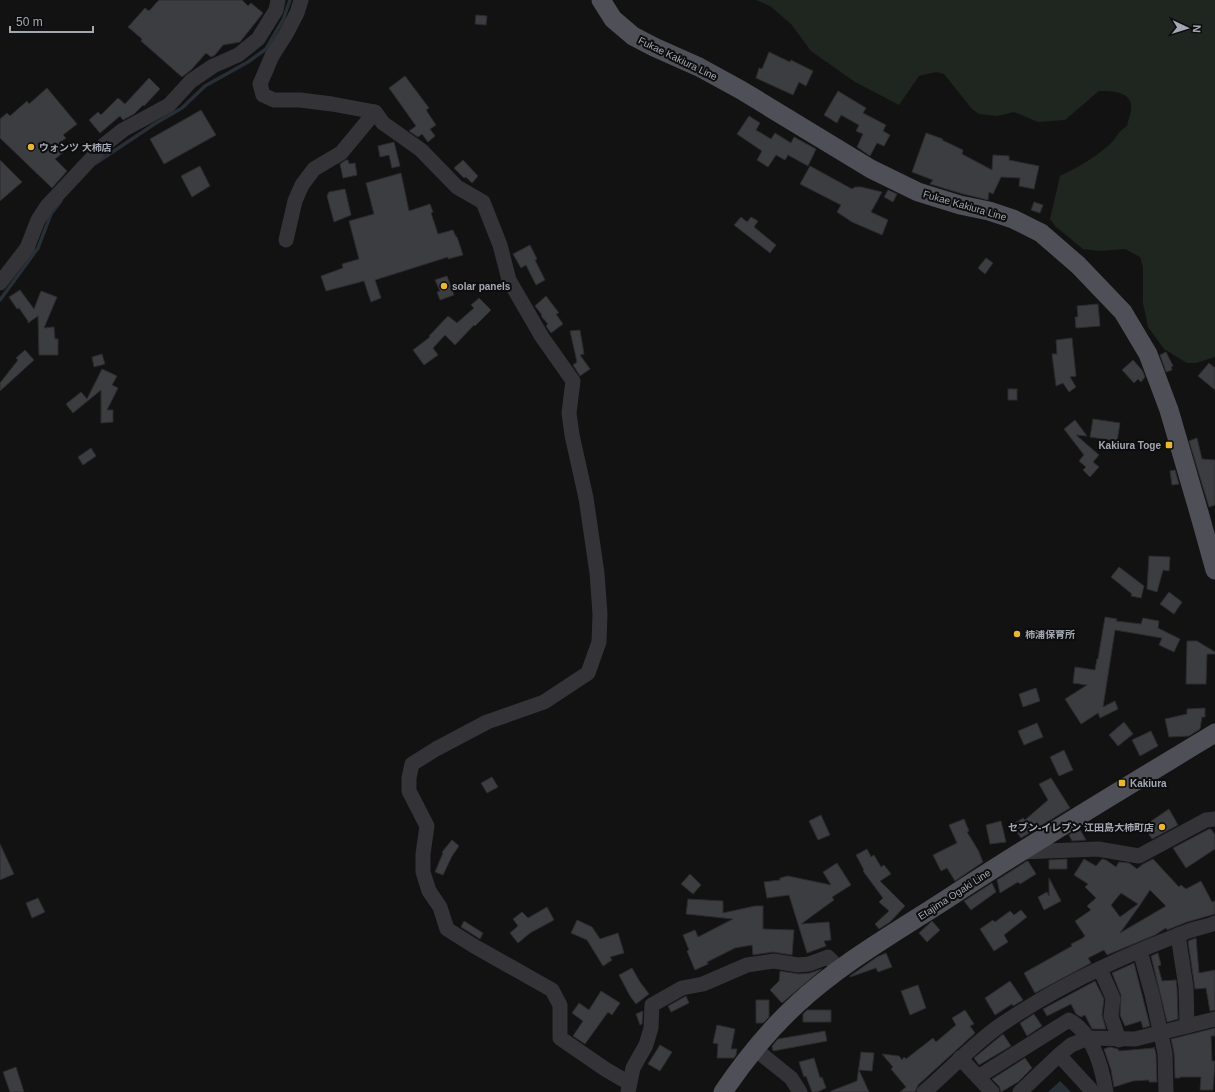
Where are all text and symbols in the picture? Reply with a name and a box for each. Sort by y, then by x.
scale bar [10,8,93,34]
north arrow [1167,8,1207,48]
text: 50 m [16,15,43,29]
text: N [1191,24,1203,33]
street label: Fukae Kakiura Line [637,35,719,82]
marker: ウォンツ 大柿店 [26,142,36,152]
place label: ウォンツ 大柿店 [39,142,112,153]
street label: Fukae Kakiura Line [922,188,1008,223]
marker: solar panels [439,281,449,291]
place label: solar panels [452,281,511,292]
place label: Kakiura Toge [1098,440,1161,451]
marker: Kakiura Toge [1164,440,1174,450]
marker: 柿浦保育所 [1012,629,1022,639]
place label: 柿浦保育所 [1025,629,1075,640]
marker: Kakiura [1117,778,1127,788]
place label: Kakiura [1130,778,1167,789]
place label: セブン-イレブン 江田島大柿町店 [1008,822,1154,833]
marker: セブン-イレブン 江田島大柿町店 [1157,822,1167,832]
street label: Etajima Ogaki Line [916,867,993,922]

